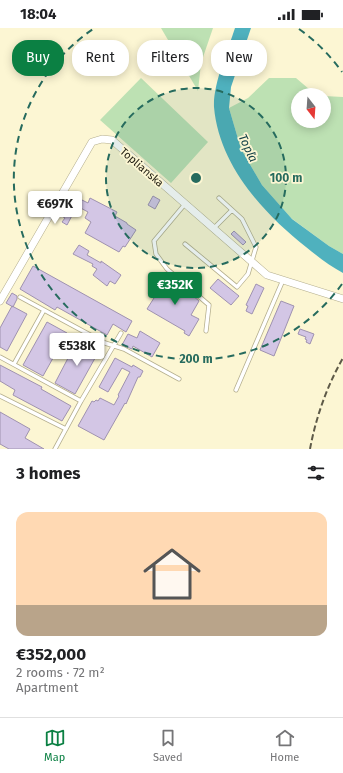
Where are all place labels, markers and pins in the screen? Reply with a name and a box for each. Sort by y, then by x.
centre of rings [189,171,203,185]
pin: €697K [27,191,83,225]
pin: €352K [147,272,203,306]
pin: €538K [49,333,105,367]

